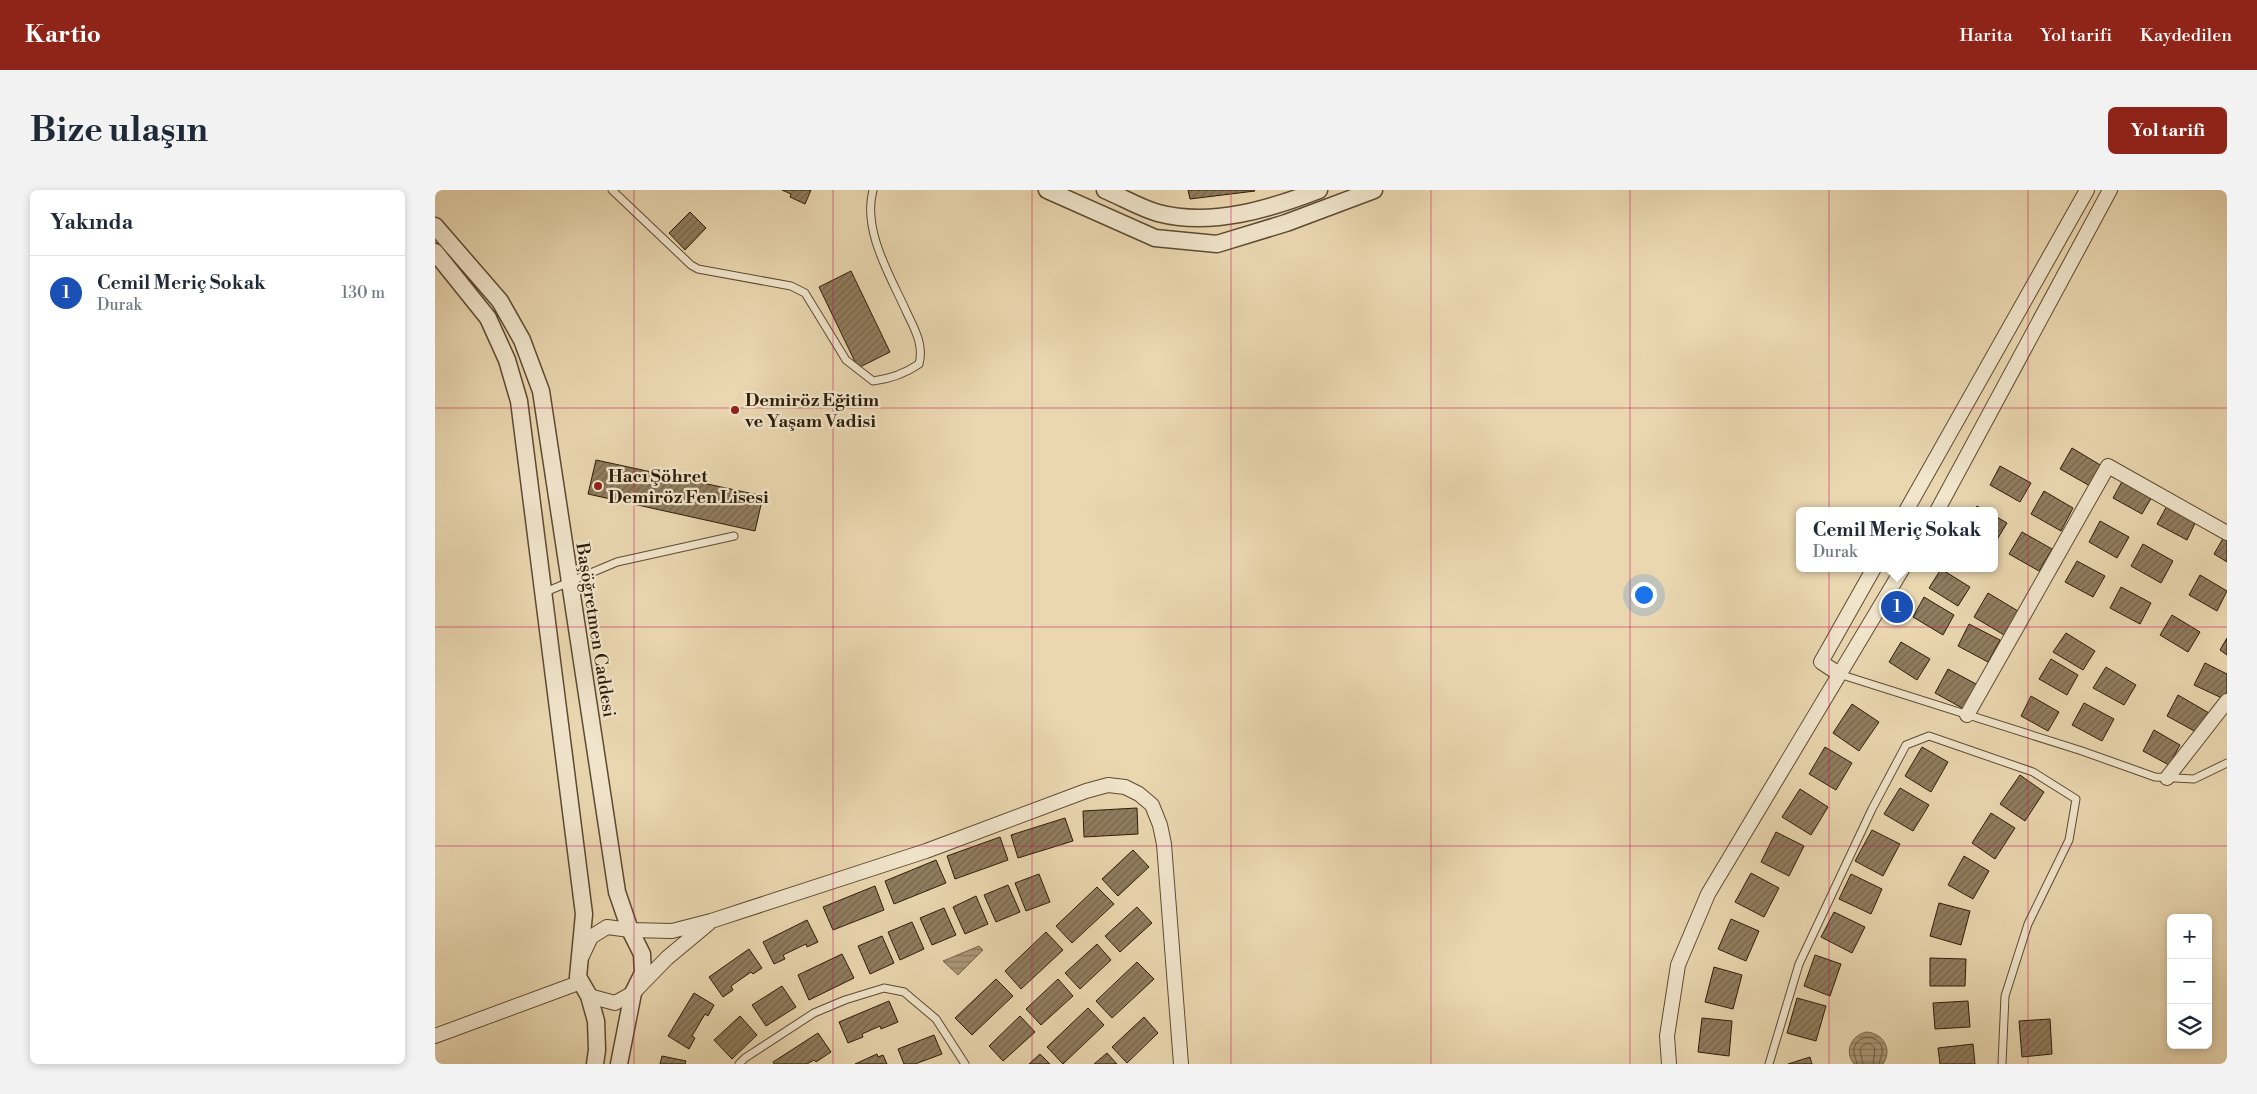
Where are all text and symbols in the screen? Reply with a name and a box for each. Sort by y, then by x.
text: Kartio [25,20,101,50]
text: Harita [1960,24,2013,47]
text: Yol tarifi [2041,24,2112,47]
text: Kaydedilen [2140,24,2232,47]
button: Yol tarifi [2108,107,2227,154]
text: Bize ulaşın [30,109,208,152]
text: Yakında [50,210,133,236]
text: Cemil Meriç Sokak [97,271,266,295]
text: 1 [62,283,70,303]
text: 130 m [341,283,385,303]
text: Durak [97,295,142,315]
place label: Demiröz Eğitim ve Yaşam Vadisi [744,389,880,433]
marker: Demiröz Eğitim ve Yaşam Vadisi [729,404,741,416]
place label: Hacı Şöhret Demiröz Fen Lisesi [608,465,769,509]
marker: Hacı Şöhret Demiröz Fen Lisesi [592,480,604,492]
popup [1796,507,1998,572]
text: Cemil Meriç Sokak [1813,518,1981,542]
street label: Başöğretmen Caddesi [570,540,621,719]
text: Durak [1813,542,1857,562]
your location [1631,582,1657,608]
pin: 1 [1881,588,1913,626]
map controls [2167,914,2212,1049]
button: + [2167,914,2212,959]
button: − [2167,959,2212,1004]
button: layers [2167,1004,2212,1049]

